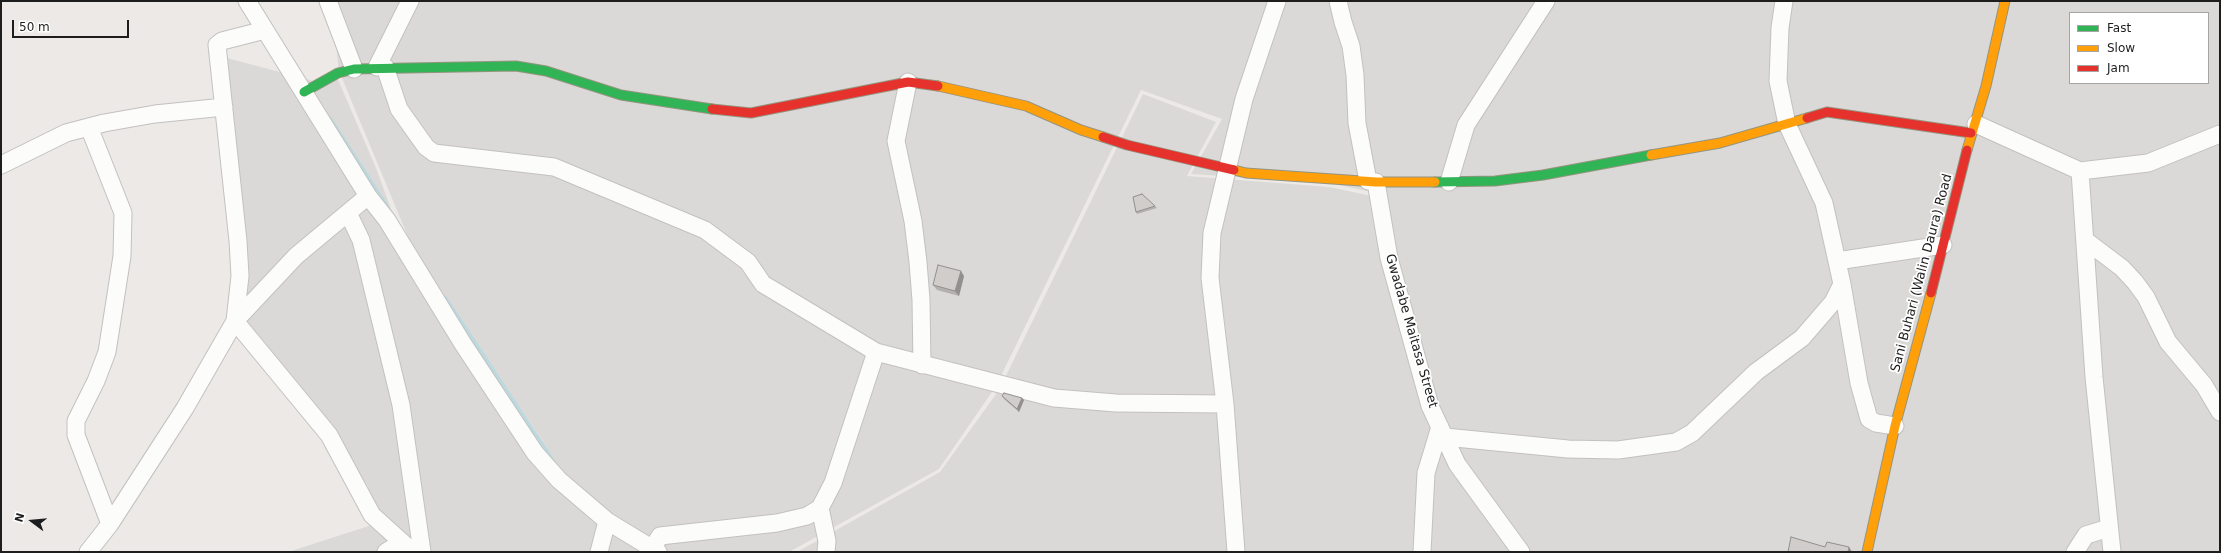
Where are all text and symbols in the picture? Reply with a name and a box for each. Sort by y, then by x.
scale bar [14,12,131,38]
legend [2069,12,2209,84]
text: 50 m [19,20,50,34]
text: Fast [2107,21,2131,35]
text: Slow [2107,41,2135,55]
text: Jam [2107,61,2130,75]
street label: Sani Buhari (Walin Daura) Road [1888,172,1956,374]
street label: Gwadabe Maitasa Street [1382,252,1440,410]
north arrow [12,501,52,541]
text: N [12,511,28,524]

